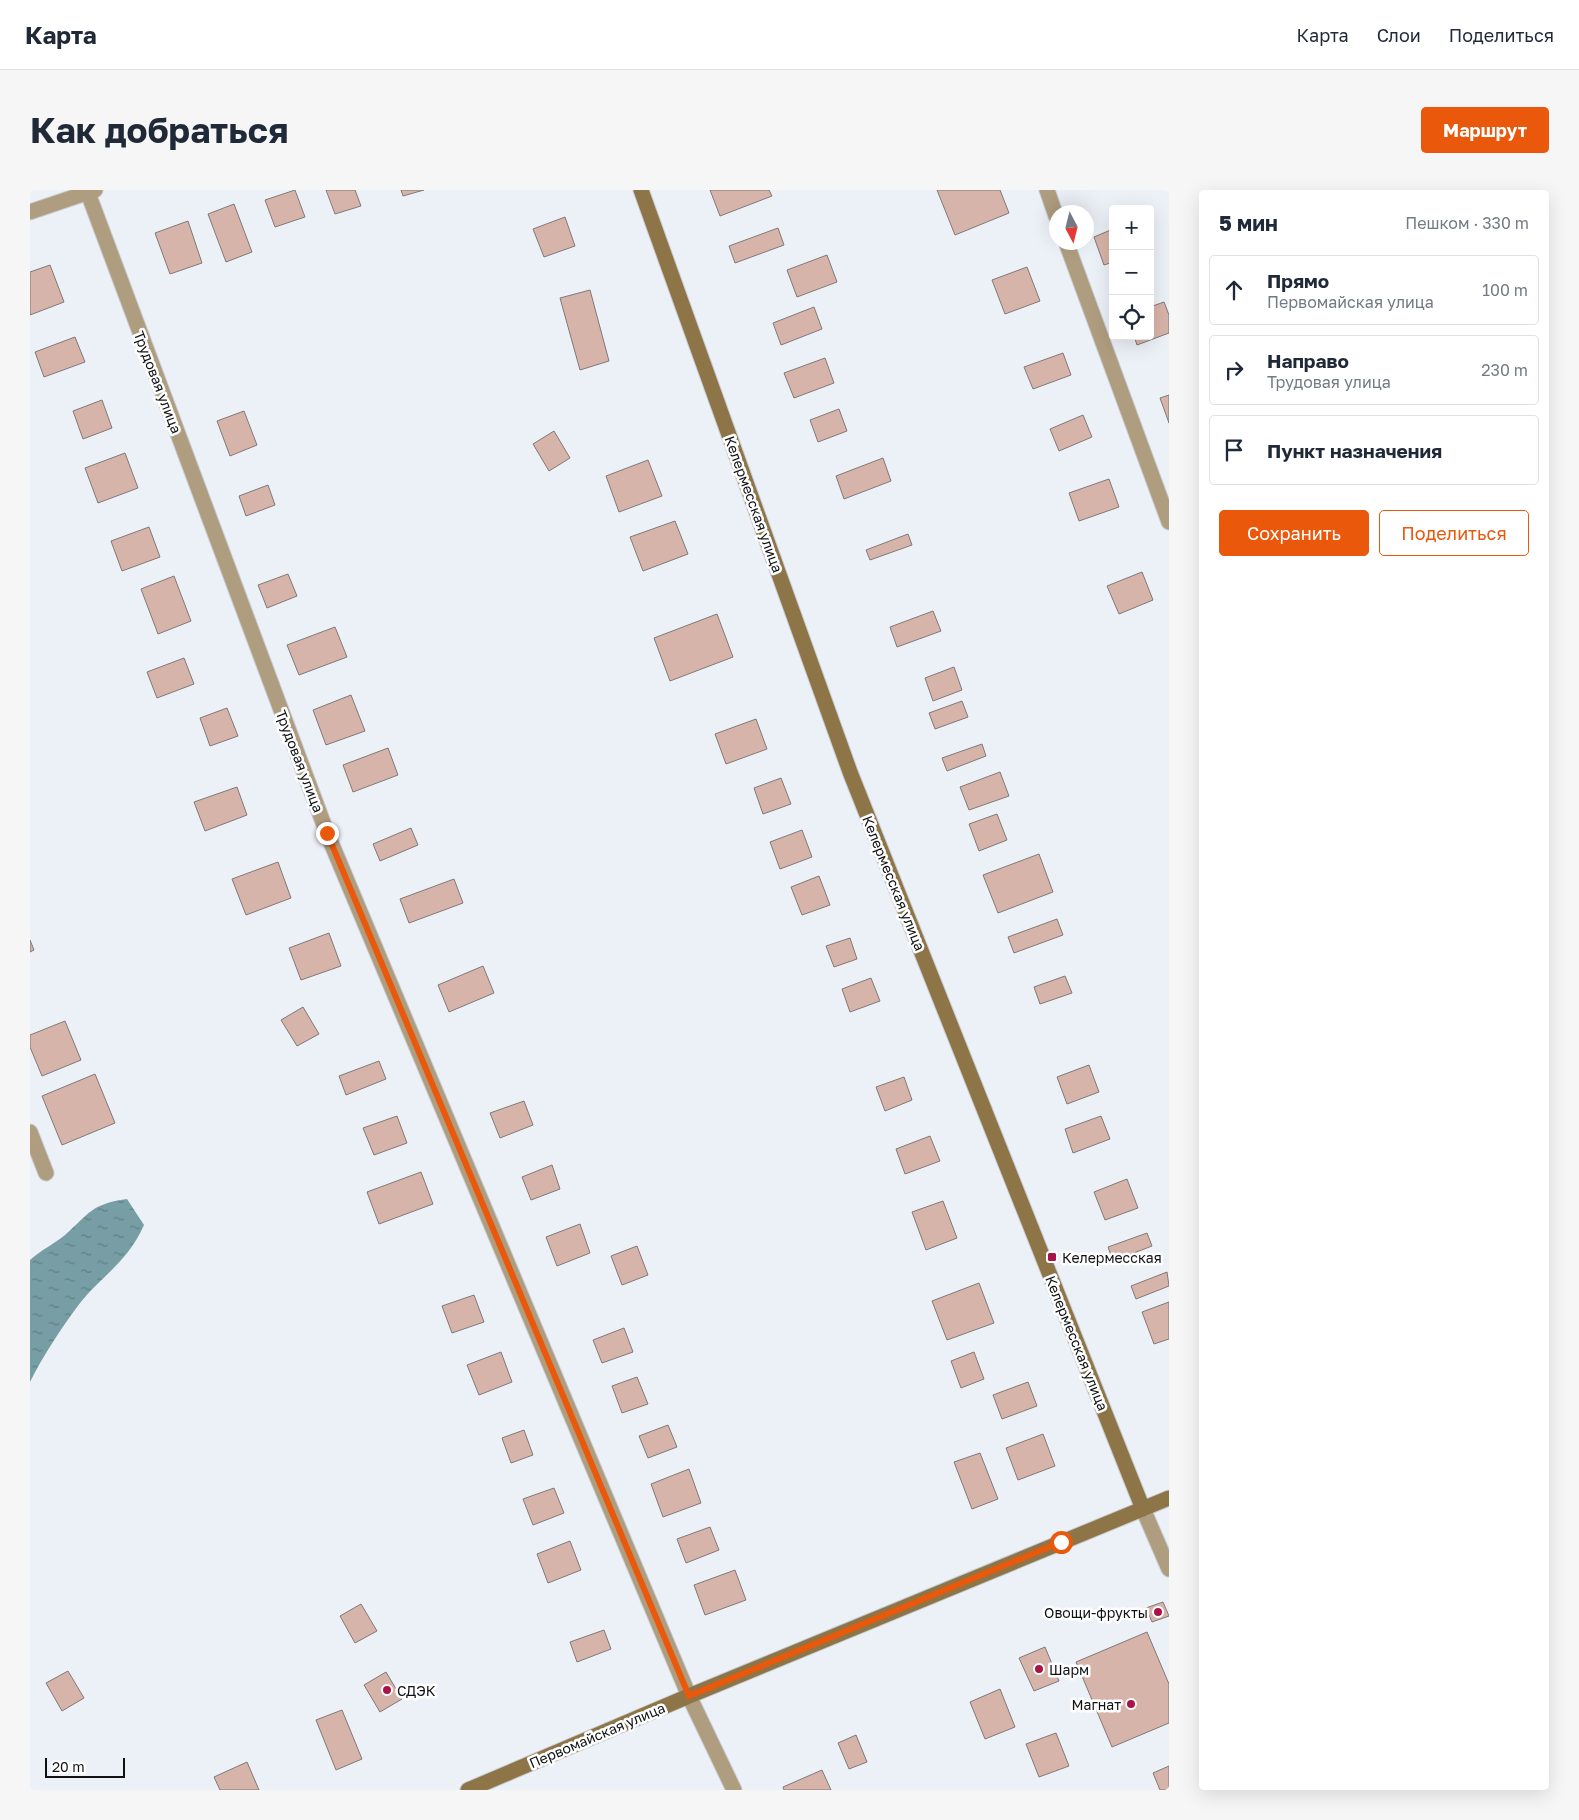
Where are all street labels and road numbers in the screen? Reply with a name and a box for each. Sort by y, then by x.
street label: Трудовая улица [131,328,185,436]
street label: Келермесская улица [721,433,787,575]
street label: Трудовая улица [273,707,327,815]
street label: Келермесская улица [859,813,929,953]
street label: Келермесская улица [1042,1273,1112,1413]
street label: Первомайская улица [526,1699,668,1771]

